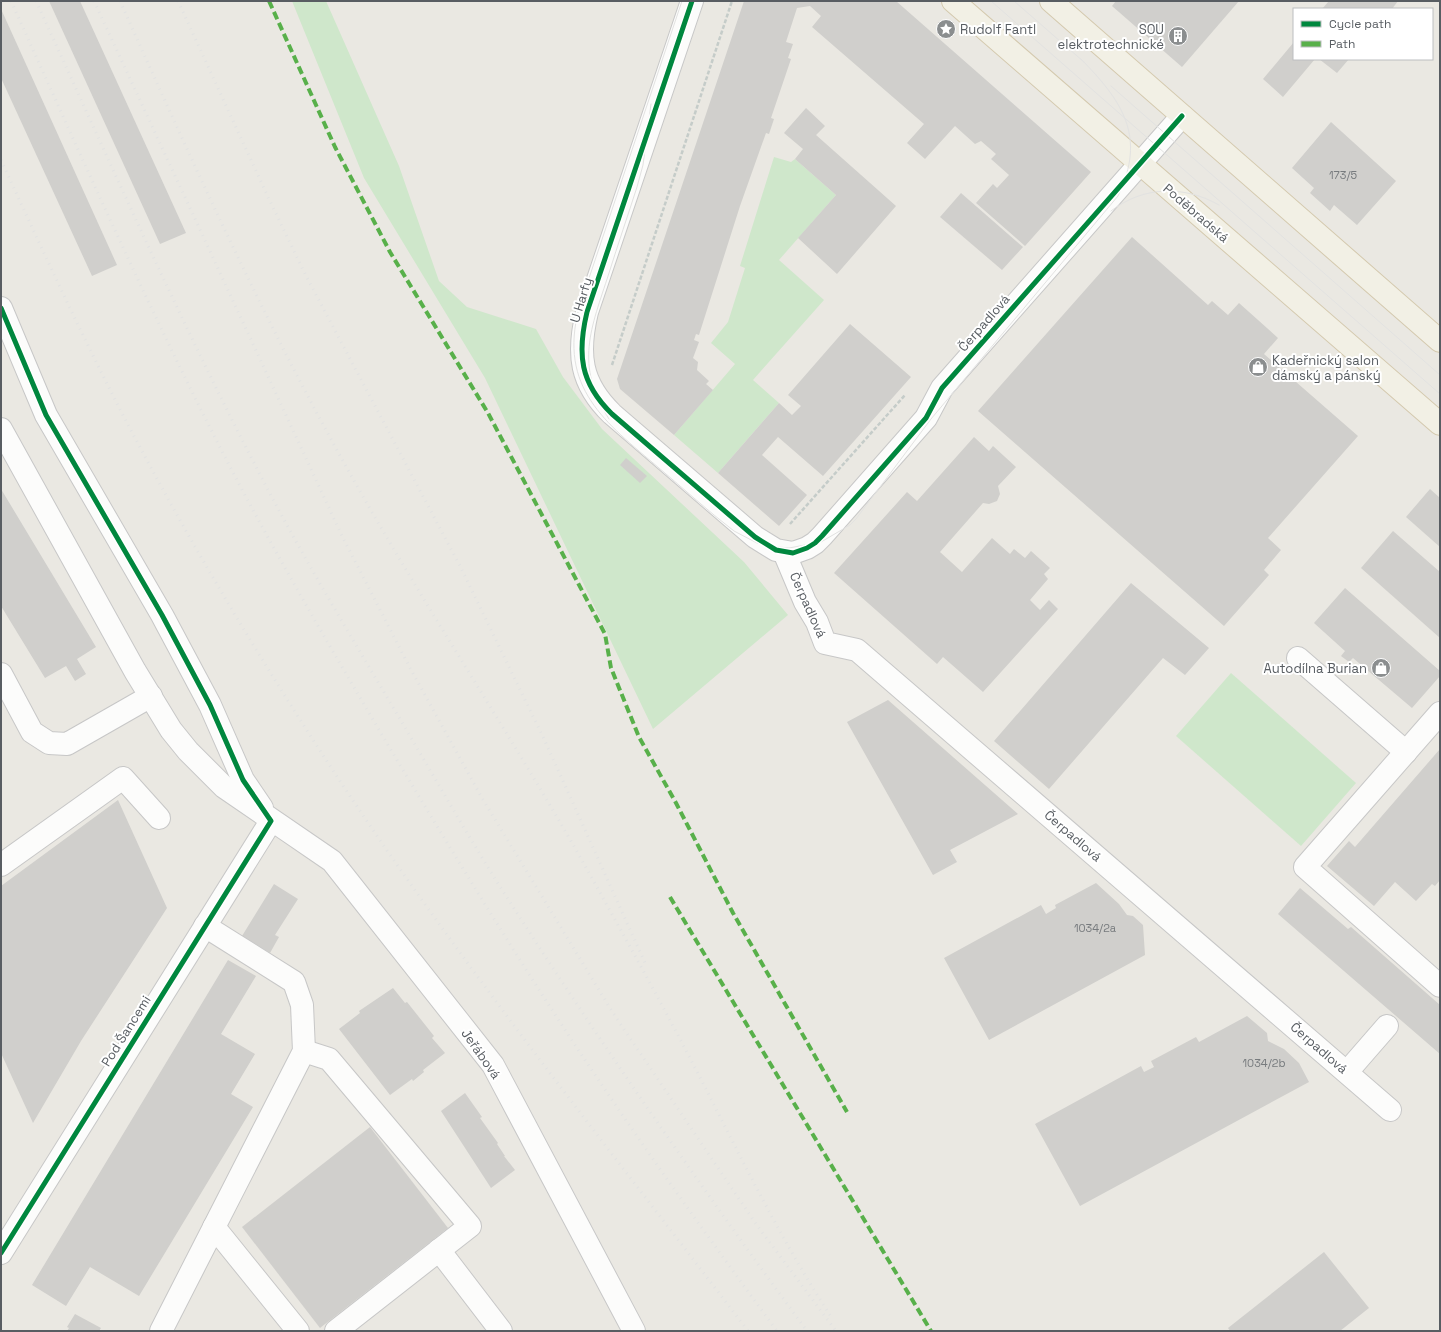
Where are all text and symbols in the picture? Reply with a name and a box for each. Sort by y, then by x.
legend [1293,8,1433,60]
text: Cycle path [1329,16,1391,32]
place icon: Rudolf Fantl [935,18,957,40]
place label: Rudolf Fantl [960,21,1036,38]
place label: SOU elektrotechnické [1058,21,1164,53]
building icon: SOU elektrotechnické [1167,25,1189,47]
text: Path [1329,36,1355,52]
house number: 173/5 [1329,168,1357,182]
street label: Poděbradská [1160,180,1233,247]
street label: U Harfy [566,275,596,325]
street label: Čerpadlová [955,291,1014,355]
place label: Kadeřnický salon dámský a pánský [1272,352,1381,384]
shop icon: Kadeřnický salon dámský a pánský [1247,356,1269,378]
street label: Čerpadlová [786,569,830,641]
shop icon: Autodílna Burian [1370,657,1392,679]
place label: Autodílna Burian [1263,660,1367,677]
street label: Čerpadlová [1041,807,1105,866]
house number: 1034/2a [1074,921,1117,935]
street label: Pod Šancemi [97,992,155,1070]
street label: Čerpadlová [1287,1019,1351,1078]
street label: Jeřábová [458,1026,505,1083]
house number: 1034/2b [1243,1056,1285,1070]

